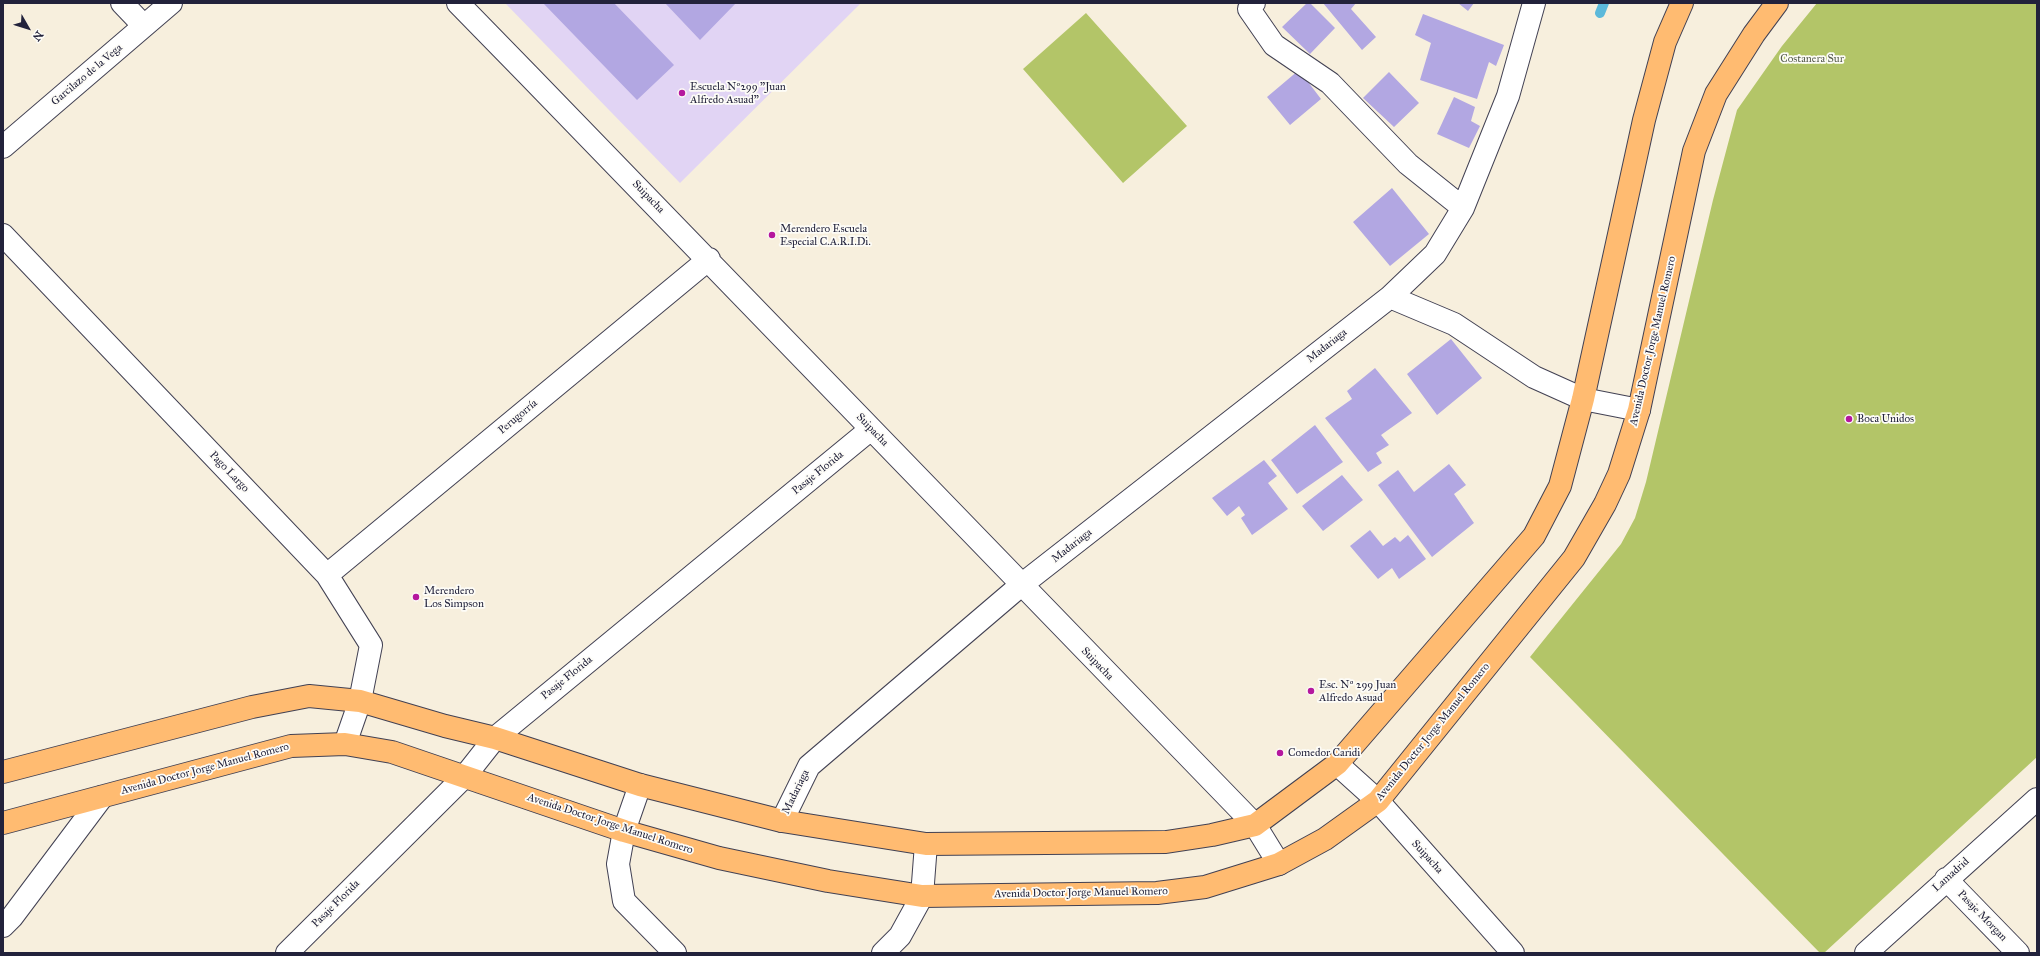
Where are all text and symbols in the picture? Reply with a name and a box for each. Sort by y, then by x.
north arrow [8,8,48,48]
text: N [30,28,46,44]
street label: Garcilazo de la Vega [49,41,125,109]
park label: Costanera Sur [1780,52,1844,66]
place label: Escuela Nº299 "Juan Alfredo Asuad" [690,80,786,106]
marker: Escuela Nº299 "Juan Alfredo Asuad" [677,88,687,98]
street label: Suipacha [629,178,667,216]
place label: Merendero Escuela Especial C.A.R.I.Di. [780,222,871,248]
marker: Merendero Escuela Especial C.A.R.I.Di. [767,230,777,240]
street label: Avenida Doctor Jorge Manuel Romero [1627,255,1679,427]
street label: Madariaga [1304,326,1350,366]
street label: Perugorría [496,397,540,437]
street label: Suipacha [853,411,891,449]
place label: Boca Unidos [1857,412,1914,426]
marker: Boca Unidos [1844,414,1854,424]
street label: Pasaje Florida [790,448,846,498]
street label: Pago Largo [206,449,252,495]
street label: Madariaga [1049,526,1095,566]
place label: Merendero Los Simpson [424,584,484,610]
marker: Merendero Los Simpson [411,592,421,602]
street label: Suipacha [1078,645,1116,683]
street label: Pasaje Florida [539,653,595,703]
street label: Avenida Doctor Jorge Manuel Romero [1373,660,1493,804]
place label: Esc. Nº 299 Juan Alfredo Asuad [1319,678,1396,704]
marker: Esc. Nº 299 Juan Alfredo Asuad [1306,686,1316,696]
street label: Avenida Doctor Jorge Manuel Romero [120,740,290,798]
place label: Comedor Caridi [1288,746,1360,760]
marker: Comedor Caridi [1275,748,1285,758]
street label: Madariaga [780,768,812,816]
street label: Avenida Doctor Jorge Manuel Romero [525,791,695,857]
street label: Suipacha [1408,837,1446,877]
street label: Lamadrid [1930,855,1972,895]
street label: Pasaje Florida [309,877,363,931]
street label: Avenida Doctor Jorge Manuel Romero [994,885,1168,901]
street label: Pasaje Morgan [1954,888,2010,944]

